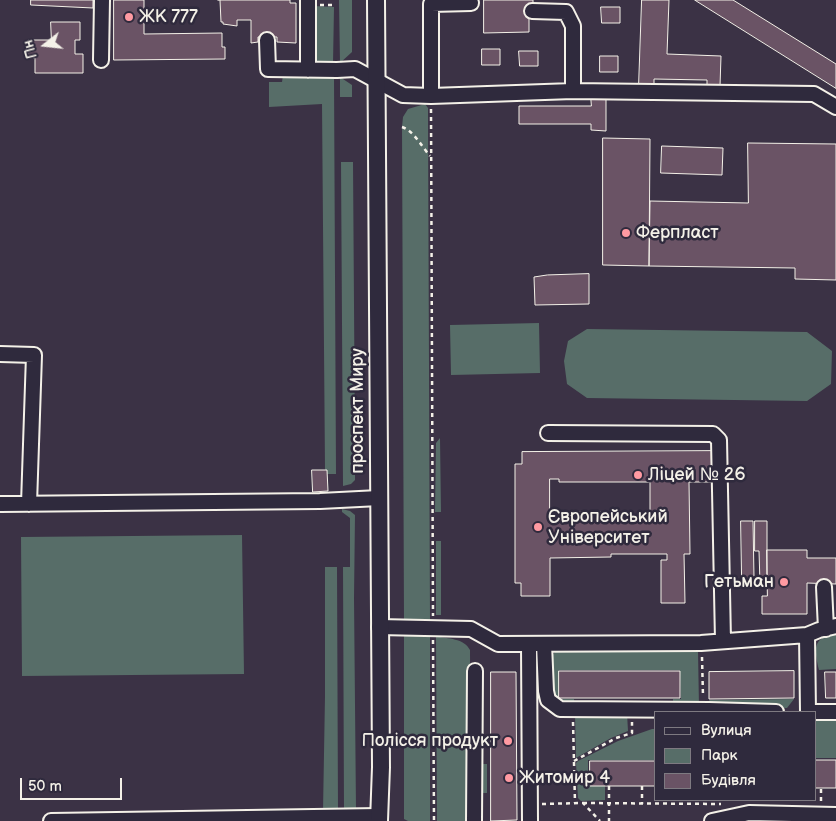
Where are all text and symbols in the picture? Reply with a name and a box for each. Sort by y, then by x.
place label: ЖК 777 [139,6,198,28]
marker: ЖК 777 [123,11,135,23]
north arrow [20,20,70,70]
text: Пн [19,38,41,61]
place label: Ферпласт [636,222,719,244]
marker: Ферпласт [620,227,632,239]
street label: проспект Миру [347,348,369,474]
place label: Ліцей № 26 [648,464,745,486]
marker: Ліцей № 26 [632,469,644,481]
place label: Європейський Університет [548,506,668,548]
marker: Європейський Університет [532,521,544,533]
place label: Гетьман [704,571,774,593]
marker: Гетьман [778,576,790,588]
legend [654,711,816,801]
text: Вулиця [701,721,752,740]
place label: Полісся продукт [361,730,498,752]
marker: Полісся продукт [502,735,514,747]
text: Парк [701,746,738,765]
place label: Житомир 4 [519,767,610,789]
scale bar [22,768,125,800]
text: Будівля [701,771,756,790]
marker: Житомир 4 [503,772,515,784]
text: 50 m [28,777,62,796]

